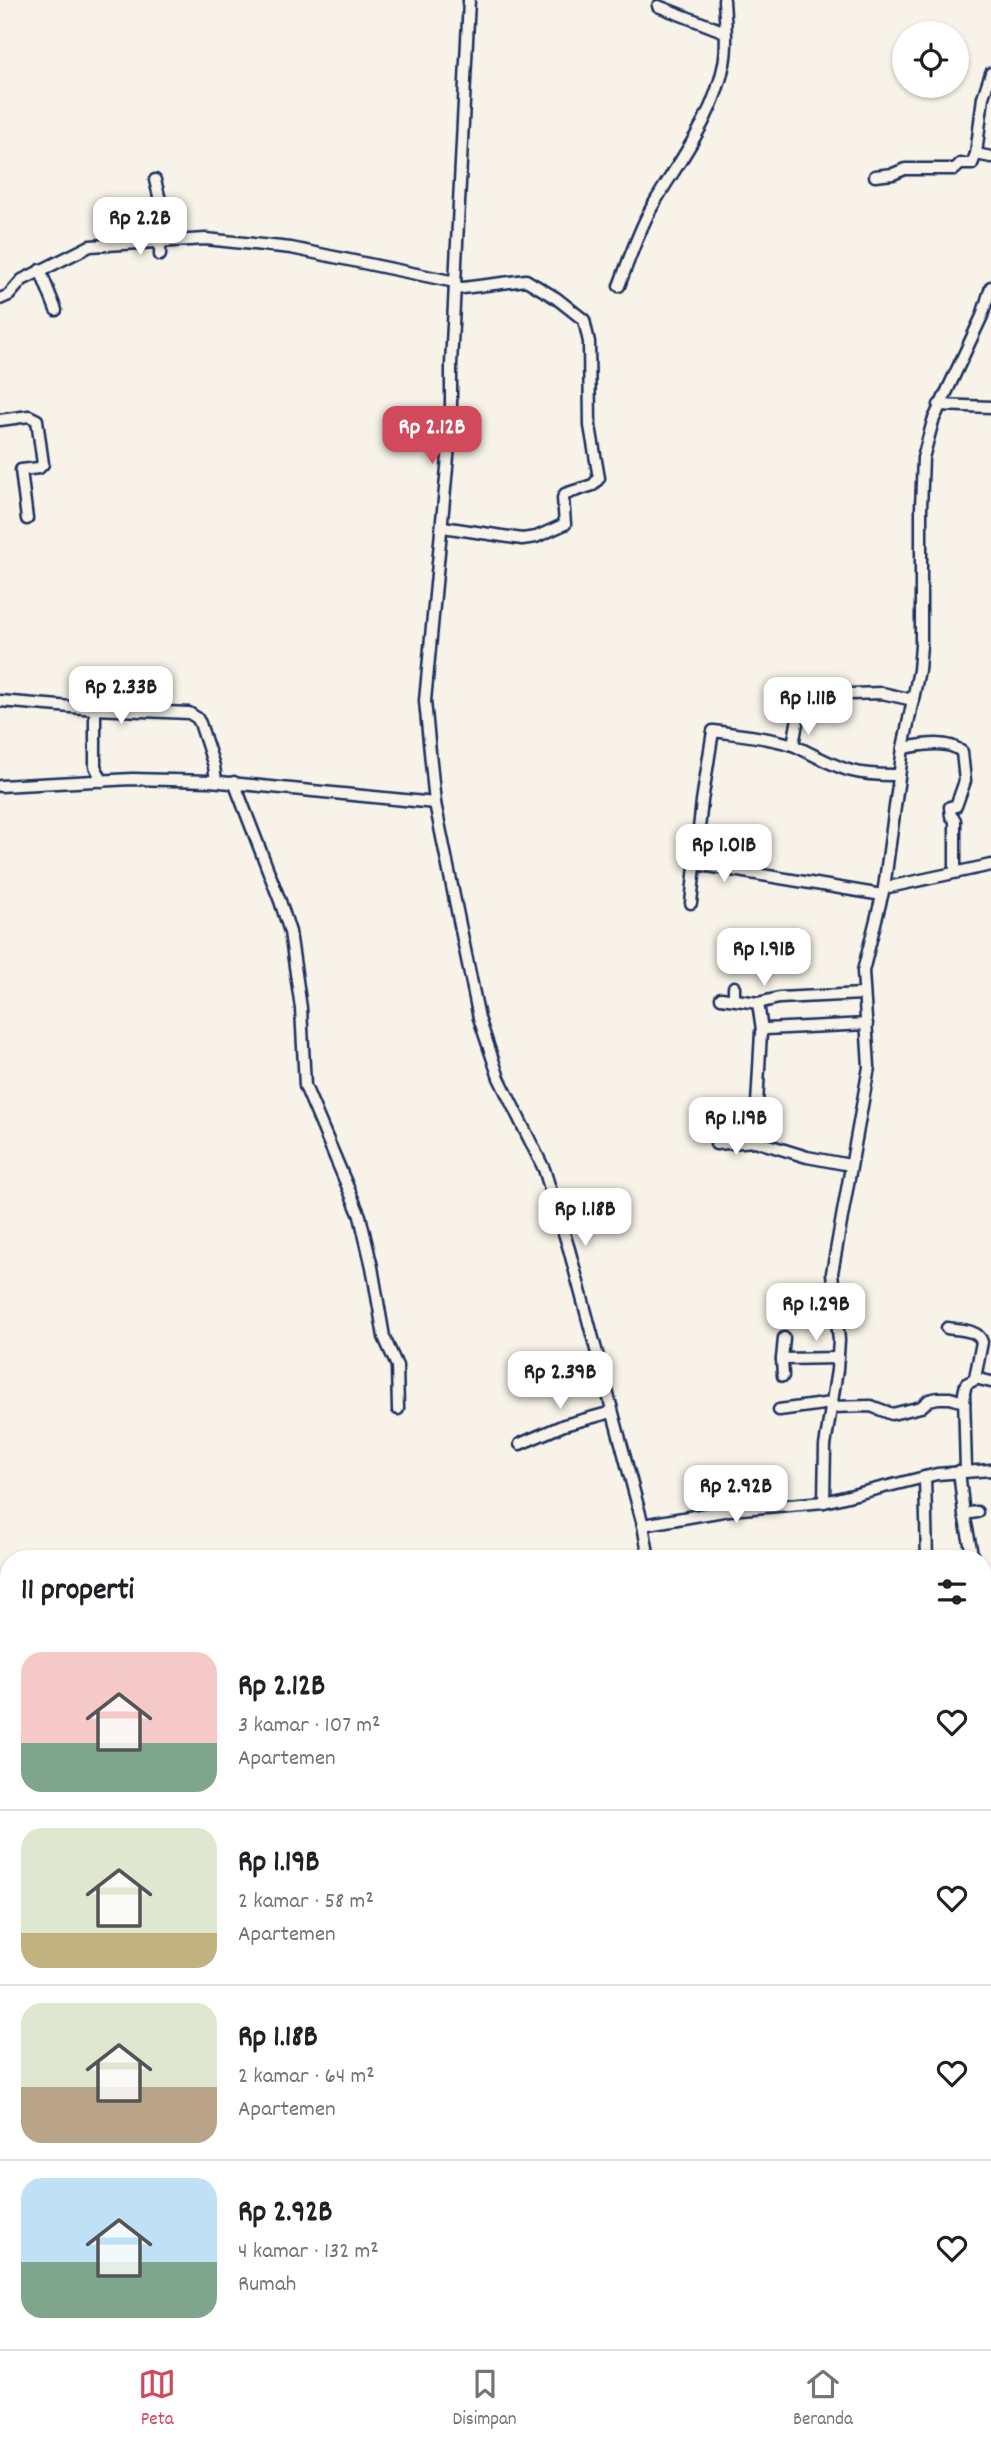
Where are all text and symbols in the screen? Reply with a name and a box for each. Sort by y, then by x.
map controls [892,21,969,98]
button: locate [892,21,969,98]
pin: Rp 2.2B [75,198,205,257]
text: Rp 2.2B [109,203,171,236]
pin: Rp 2.12B [360,406,504,466]
text: Rp 2.12B [399,412,465,445]
pin: Rp 2.33B [49,666,193,726]
text: Rp 2.33B [85,672,157,705]
pin: Rp 1.11B [736,678,880,737]
text: Rp 1.11B [780,683,836,716]
pin: Rp 1.01B [652,824,796,884]
text: Rp 1.01B [692,830,756,863]
pin: Rp 1.91B [692,928,836,988]
text: Rp 1.91B [733,934,795,967]
pin: Rp 1.19B [664,1098,808,1157]
text: Rp 1.19B [705,1103,767,1136]
pin: Rp 1.18B [513,1188,657,1248]
text: Rp 1.18B [554,1194,616,1227]
pin: Rp 1.29B [744,1284,888,1343]
text: Rp 1.29B [782,1289,850,1322]
pin: Rp 2.39B [488,1352,632,1411]
text: Rp 2.39B [524,1357,596,1390]
pin: Rp 2.92B [664,1466,808,1525]
text: Rp 2.92B [700,1471,772,1504]
text: 11 properti [21,1571,134,1614]
icon: filters [933,1573,971,1611]
text: Rp 2.12B [238,1667,325,1710]
icon: home [77,1680,161,1764]
icon: heart [933,1703,971,1741]
text: 3 kamar · 107 m² [238,1710,380,1743]
text: Apartemen [238,1743,336,1776]
text: Rp 1.19B [238,1843,319,1886]
icon: home [77,1856,161,1940]
icon: heart [933,1879,971,1917]
text: 2 kamar · 58 m² [238,1886,374,1919]
text: Apartemen [238,1919,336,1952]
text: Rp 1.18B [238,2018,318,2061]
icon: home [77,2031,161,2115]
icon: heart [933,2054,971,2092]
text: 2 kamar · 64 m² [238,2061,375,2094]
text: Apartemen [238,2094,336,2127]
text: Rp 2.92B [238,2193,332,2236]
icon: home [77,2206,161,2290]
icon: heart [933,2229,971,2267]
text: 4 kamar · 132 m² [238,2236,379,2269]
text: Rumah [238,2269,296,2302]
tab: Peta [138,2365,176,2434]
tab: Disimpan [452,2365,517,2434]
tab: Beranda [793,2365,853,2434]

